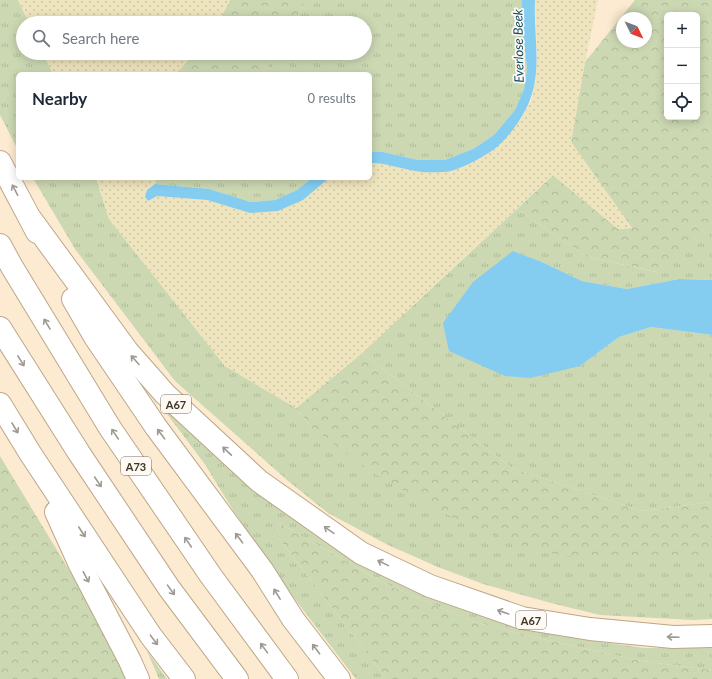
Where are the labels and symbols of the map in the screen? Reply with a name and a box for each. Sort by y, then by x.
water label: Everlose Beek [509,8,527,83]
north arrow [616,12,652,48]
one-way arrow [11,184,18,196]
one-way arrow [42,318,50,330]
one-way arrow [130,354,139,365]
one-way arrow [17,355,25,366]
road number: A67 [161,395,191,413]
one-way arrow [11,422,19,434]
one-way arrow [111,429,119,440]
one-way arrow [157,429,165,440]
one-way arrow [222,446,232,456]
road number: A73 [121,457,151,475]
one-way arrow [95,476,103,488]
one-way arrow [78,526,86,537]
one-way arrow [324,526,335,534]
one-way arrow [234,533,243,544]
one-way arrow [184,537,192,548]
one-way arrow [377,559,389,566]
one-way arrow [83,571,91,583]
one-way arrow [167,584,175,595]
one-way arrow [273,588,281,600]
one-way arrow [498,607,510,615]
road number: A67 [516,611,546,629]
one-way arrow [667,633,680,640]
one-way arrow [150,635,158,646]
one-way arrow [259,642,268,653]
one-way arrow [312,643,320,654]

